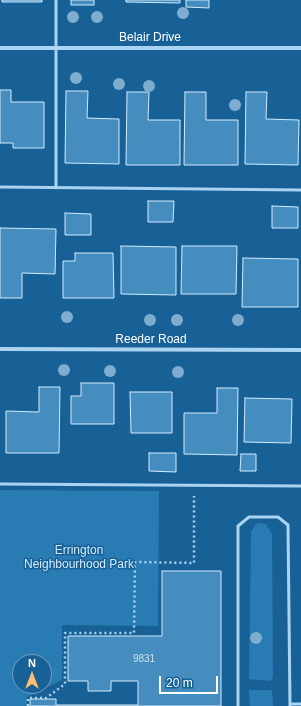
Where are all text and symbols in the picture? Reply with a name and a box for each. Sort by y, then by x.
street label: Belair Drive [119,31,181,45]
street label: Reeder Road [115,333,187,347]
park label: Errington Neighbourhood Park [24,544,134,572]
house number: 9831 [133,653,155,665]
north arrow [12,654,52,694]
text: N [28,657,36,669]
scale bar [161,668,220,694]
text: 20 m [166,676,193,690]

